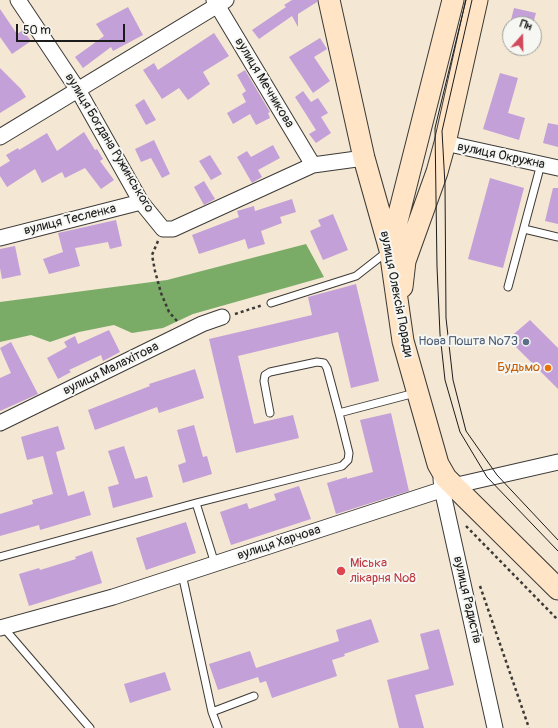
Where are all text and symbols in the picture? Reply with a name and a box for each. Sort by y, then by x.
scale bar [18,16,127,42]
north arrow [502,16,542,56]
text: Пн [518,17,534,33]
text: 50 m [23,23,51,38]
street label: вулиця Мечникова [231,35,297,131]
street label: вулиця Богдана Ружинського [61,70,157,216]
street label: вулиця Окружна [456,139,546,173]
street label: вулиця Тесленка [22,201,118,239]
street label: вулиця Олексія Поради [376,230,416,358]
place label: Нова Пошта №73 [418,334,518,350]
marker: Нова Пошта №73 [521,337,531,347]
street label: вулиця Малахітова [61,339,161,399]
place label: Будьмо [497,360,540,376]
marker: Будьмо [543,363,553,373]
street label: вулиця Харчова [235,522,323,564]
street label: вулиця Радистів [449,555,485,645]
place label: Міська лікарня №8 [350,556,416,587]
marker: Міська лікарня №8 [335,565,347,577]

